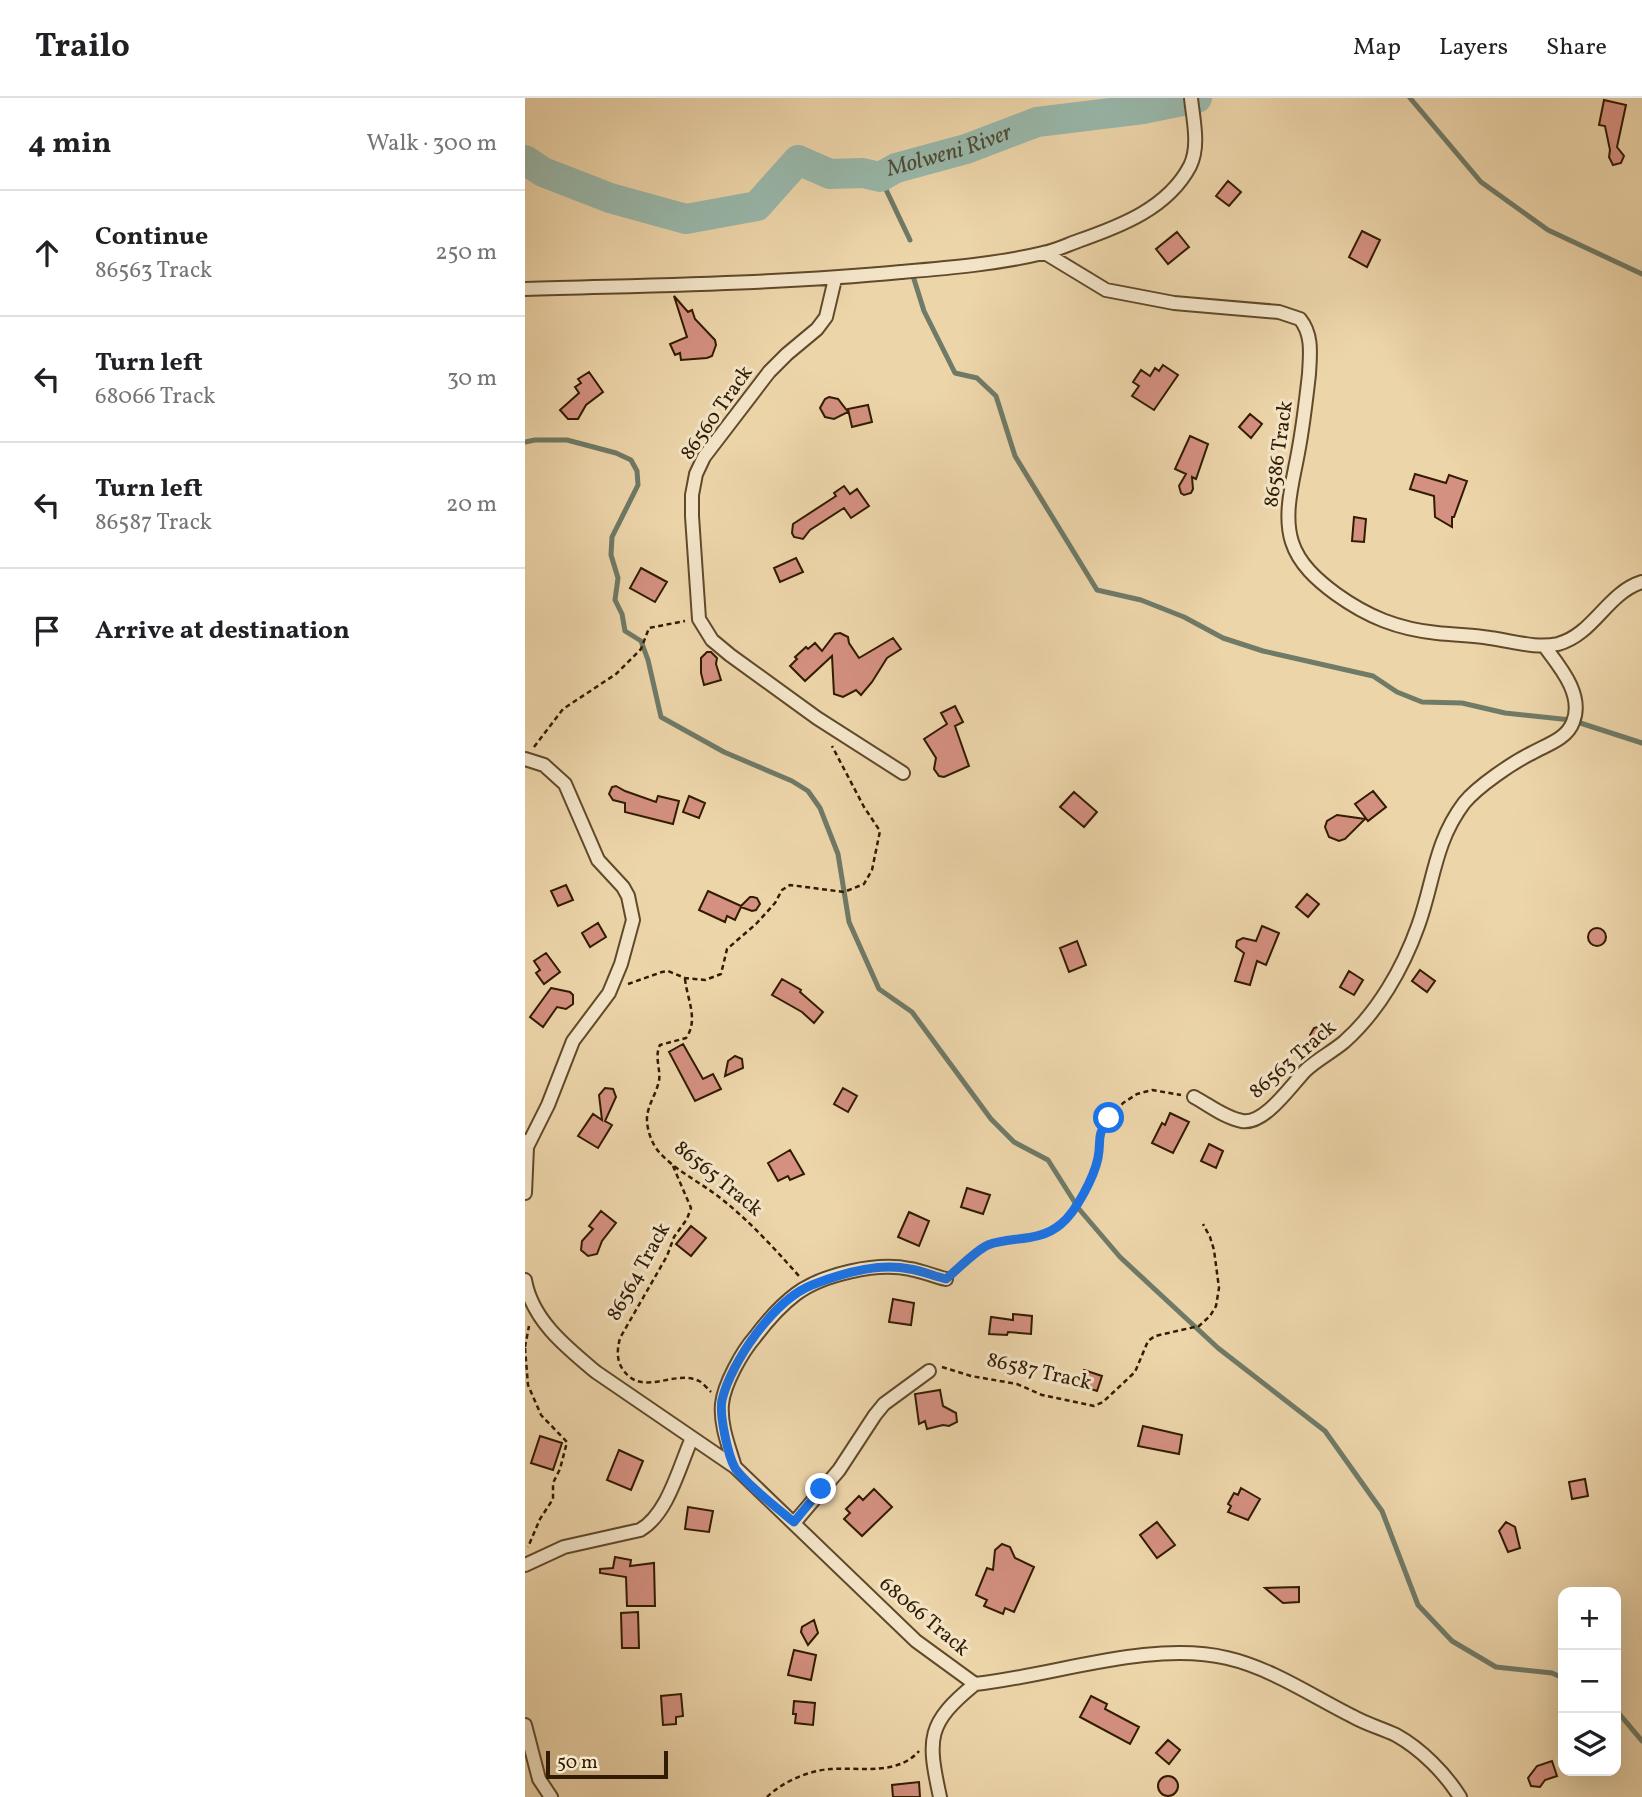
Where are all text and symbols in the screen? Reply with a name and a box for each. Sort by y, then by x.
text: Trailo [35,25,130,71]
text: Map [1353,31,1401,65]
text: Layers [1439,31,1508,65]
text: Share [1546,31,1607,65]
water label: Molweni River [882,117,1017,186]
text: 4 min [28,123,112,165]
text: Walk · 300 m [367,128,497,160]
text: Continue [95,219,208,255]
icon: ahead [28,234,66,272]
text: 250 m [435,237,497,269]
text: 86563 Track [95,255,212,287]
text: Turn left [95,345,203,381]
icon: left [28,360,66,398]
street label: 86560 Track [674,360,761,466]
text: 30 m [447,363,497,395]
text: 68066 Track [95,381,216,413]
street label: 86586 Track [1257,398,1301,509]
text: Turn left [95,471,203,507]
icon: left [28,486,66,524]
text: 20 m [446,489,497,521]
text: 86587 Track [95,507,212,539]
icon: arrive [28,612,66,650]
text: Arrive at destination [95,613,350,649]
street label: 86563 Track [1243,1014,1343,1106]
route start [1093,1102,1124,1133]
street label: 86565 Track [667,1134,769,1224]
street label: 86564 Track [600,1217,678,1326]
street label: 86587 Track [984,1346,1095,1398]
route end [805,1473,836,1504]
street label: 68066 Track [873,1571,976,1664]
map controls [1558,1587,1621,1776]
button: + [1558,1587,1621,1650]
button: − [1558,1650,1621,1713]
button: layers [1558,1713,1621,1776]
scale bar [546,1748,669,1780]
text: 50 m [557,1750,598,1776]

